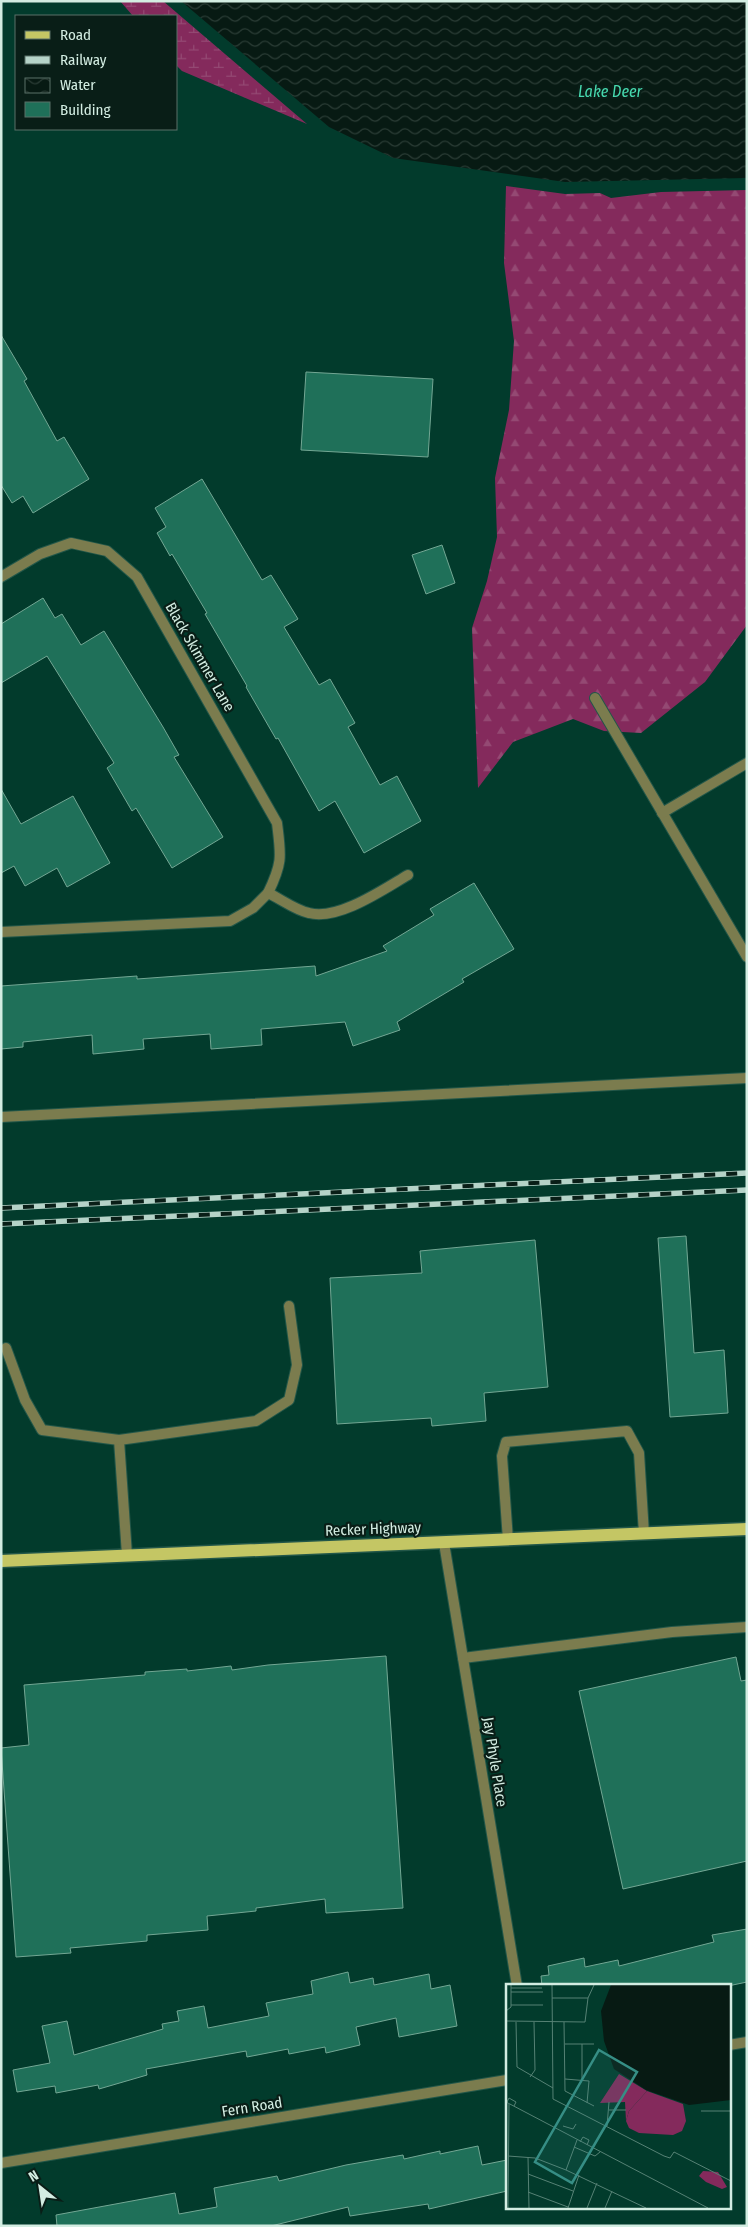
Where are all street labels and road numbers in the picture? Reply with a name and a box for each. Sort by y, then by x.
street label: Black Skimmer Lane [161,599,239,715]
street label: Recker Highway [325,1518,422,1540]
street label: Jay Phyle Place [479,1716,511,1808]
street label: Fern Road [220,2093,284,2121]

